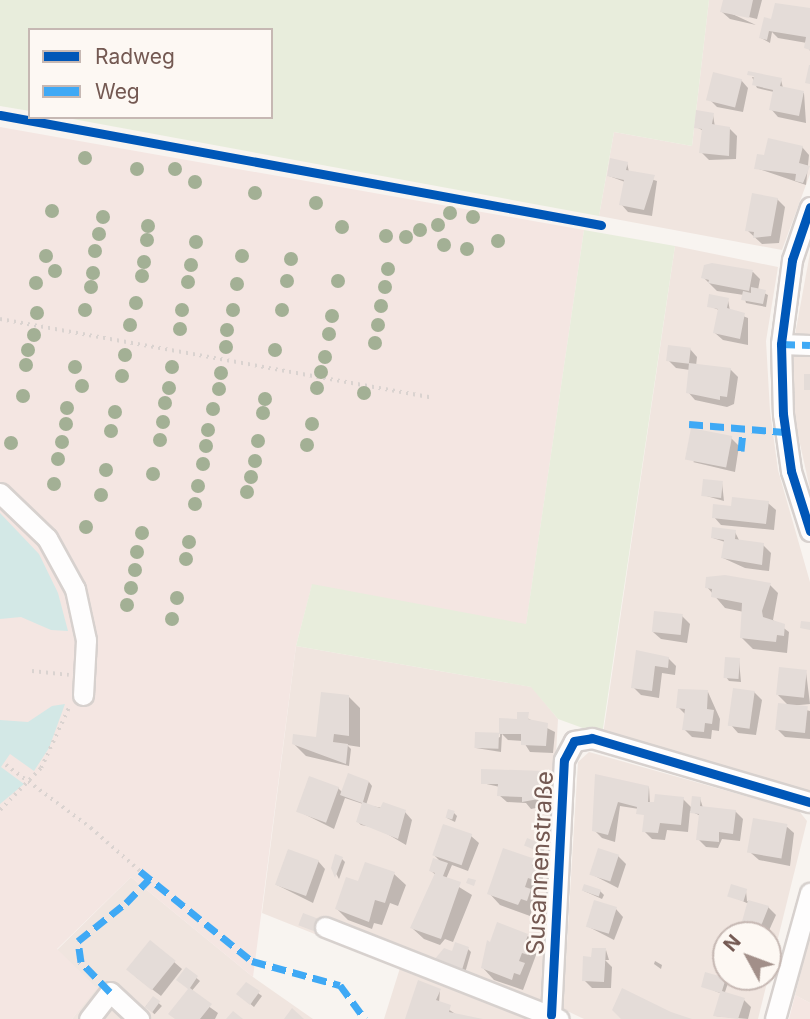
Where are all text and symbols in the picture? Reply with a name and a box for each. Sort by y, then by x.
legend [28,28,273,119]
text: Radweg [95,44,175,69]
text: Weg [95,79,140,104]
street label: Susannenstraße [521,770,559,956]
north arrow [712,921,782,991]
text: N [719,930,746,956]

